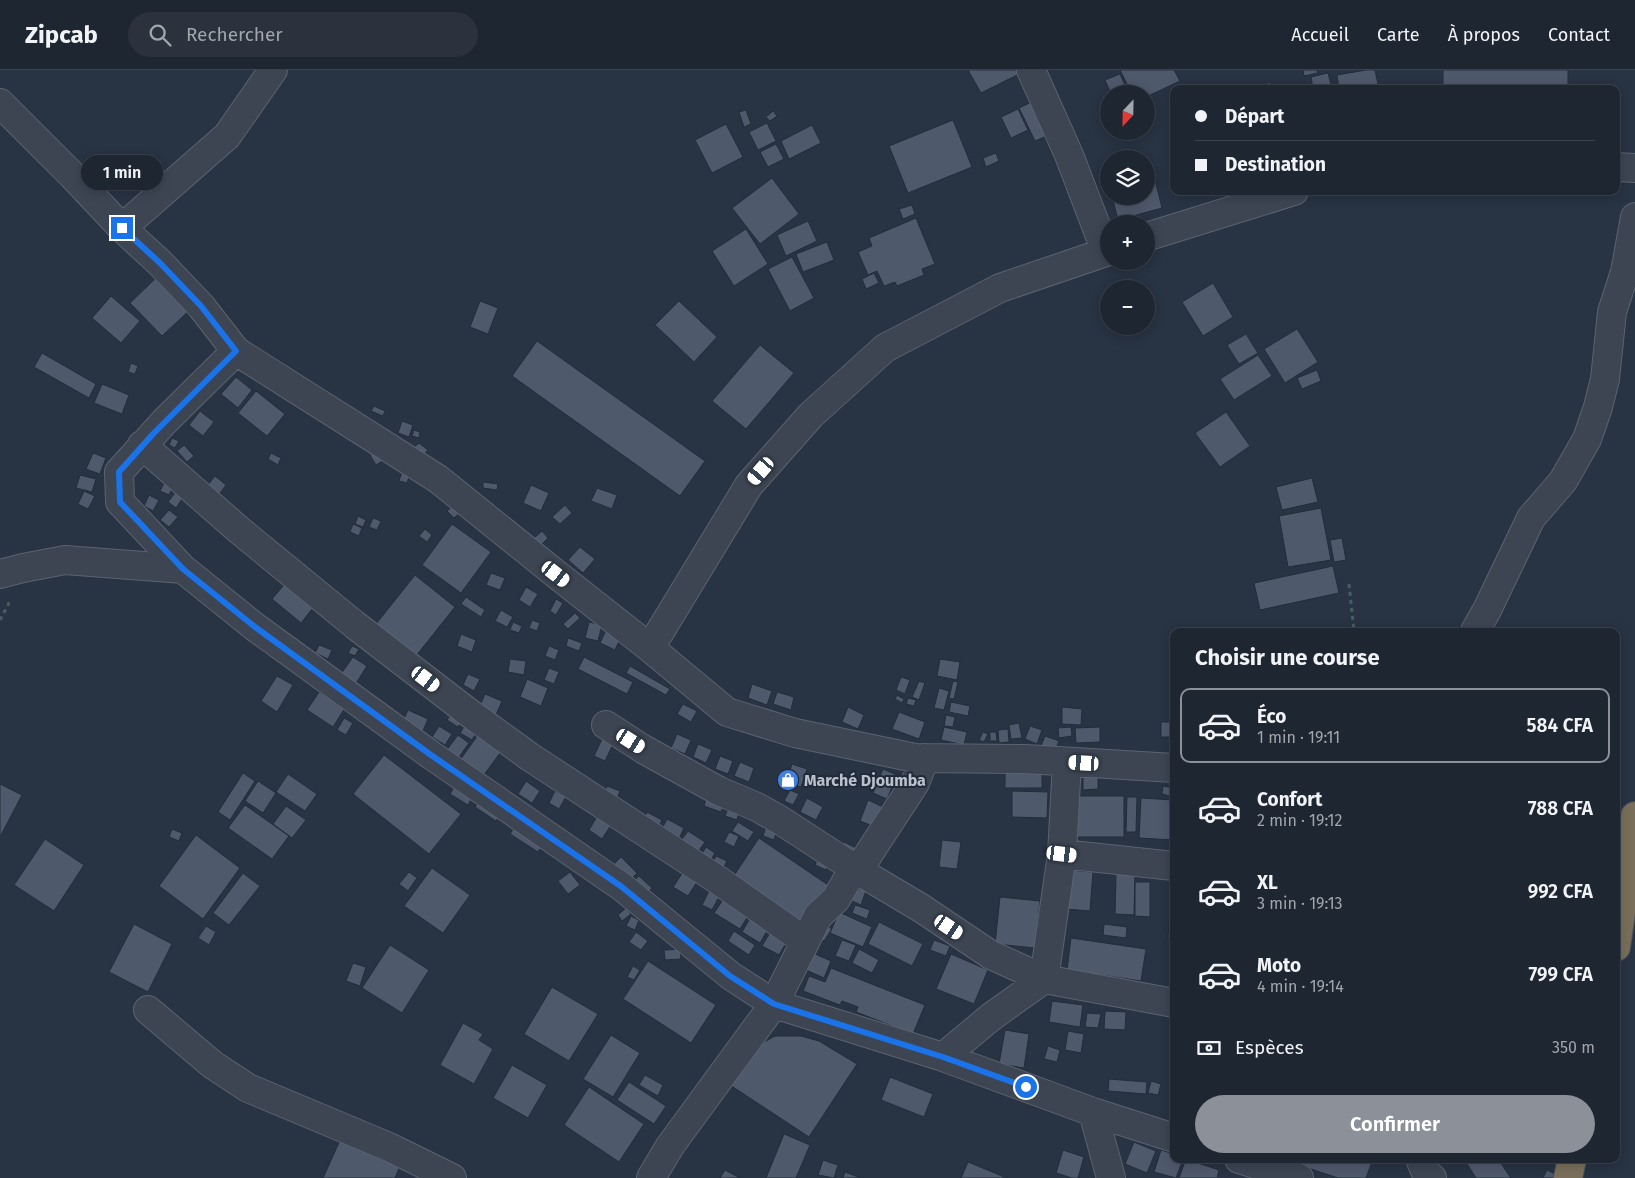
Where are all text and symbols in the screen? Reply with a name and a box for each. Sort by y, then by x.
search box [128,12,478,57]
text: Zipcab [25,21,98,49]
icon: search [146,21,174,49]
text: Rechercher [186,23,283,46]
text: Accueil [1291,24,1349,46]
text: Carte [1377,24,1420,46]
text: À propos [1448,24,1520,46]
text: Contact [1548,24,1610,46]
north arrow [1100,85,1155,140]
map controls [1100,85,1155,335]
text: Départ [1225,105,1284,128]
button: layers [1100,150,1155,205]
text: Destination [1225,153,1326,176]
callout: 1 min [81,156,163,190]
text: 1 min [103,163,141,182]
button: + [1100,215,1155,270]
route end [111,217,133,239]
button: − [1100,280,1155,335]
car [745,455,776,487]
car [539,559,572,589]
text: Choisir une course [1195,644,1380,671]
car [409,664,442,694]
icon: car [1197,703,1242,748]
text: Éco [1257,705,1286,728]
text: 584 CFA [1527,714,1593,737]
car [614,727,647,755]
text: 1 min · 19:11 [1257,728,1340,747]
car [1068,755,1099,771]
shop icon: Marché Djoumba [776,768,800,792]
place label: Marché Djoumba [804,771,926,790]
icon: car [1197,786,1242,831]
text: Confort [1257,788,1322,811]
text: 788 CFA [1528,797,1593,820]
text: 2 min · 19:12 [1257,811,1342,830]
car [1046,845,1077,863]
icon: car [1197,869,1242,914]
text: XL [1257,871,1278,894]
text: 992 CFA [1528,880,1593,903]
text: 3 min · 19:13 [1257,894,1343,913]
car [932,912,965,942]
icon: car [1197,952,1242,997]
text: Moto [1257,954,1301,977]
text: 799 CFA [1529,963,1593,986]
text: 4 min · 19:14 [1257,977,1344,996]
icon: cash [1195,1034,1223,1062]
text: Espèces [1235,1036,1304,1059]
text: 350 m [1552,1038,1595,1057]
route start [1015,1076,1037,1098]
button: Confirmer [1195,1095,1595,1153]

